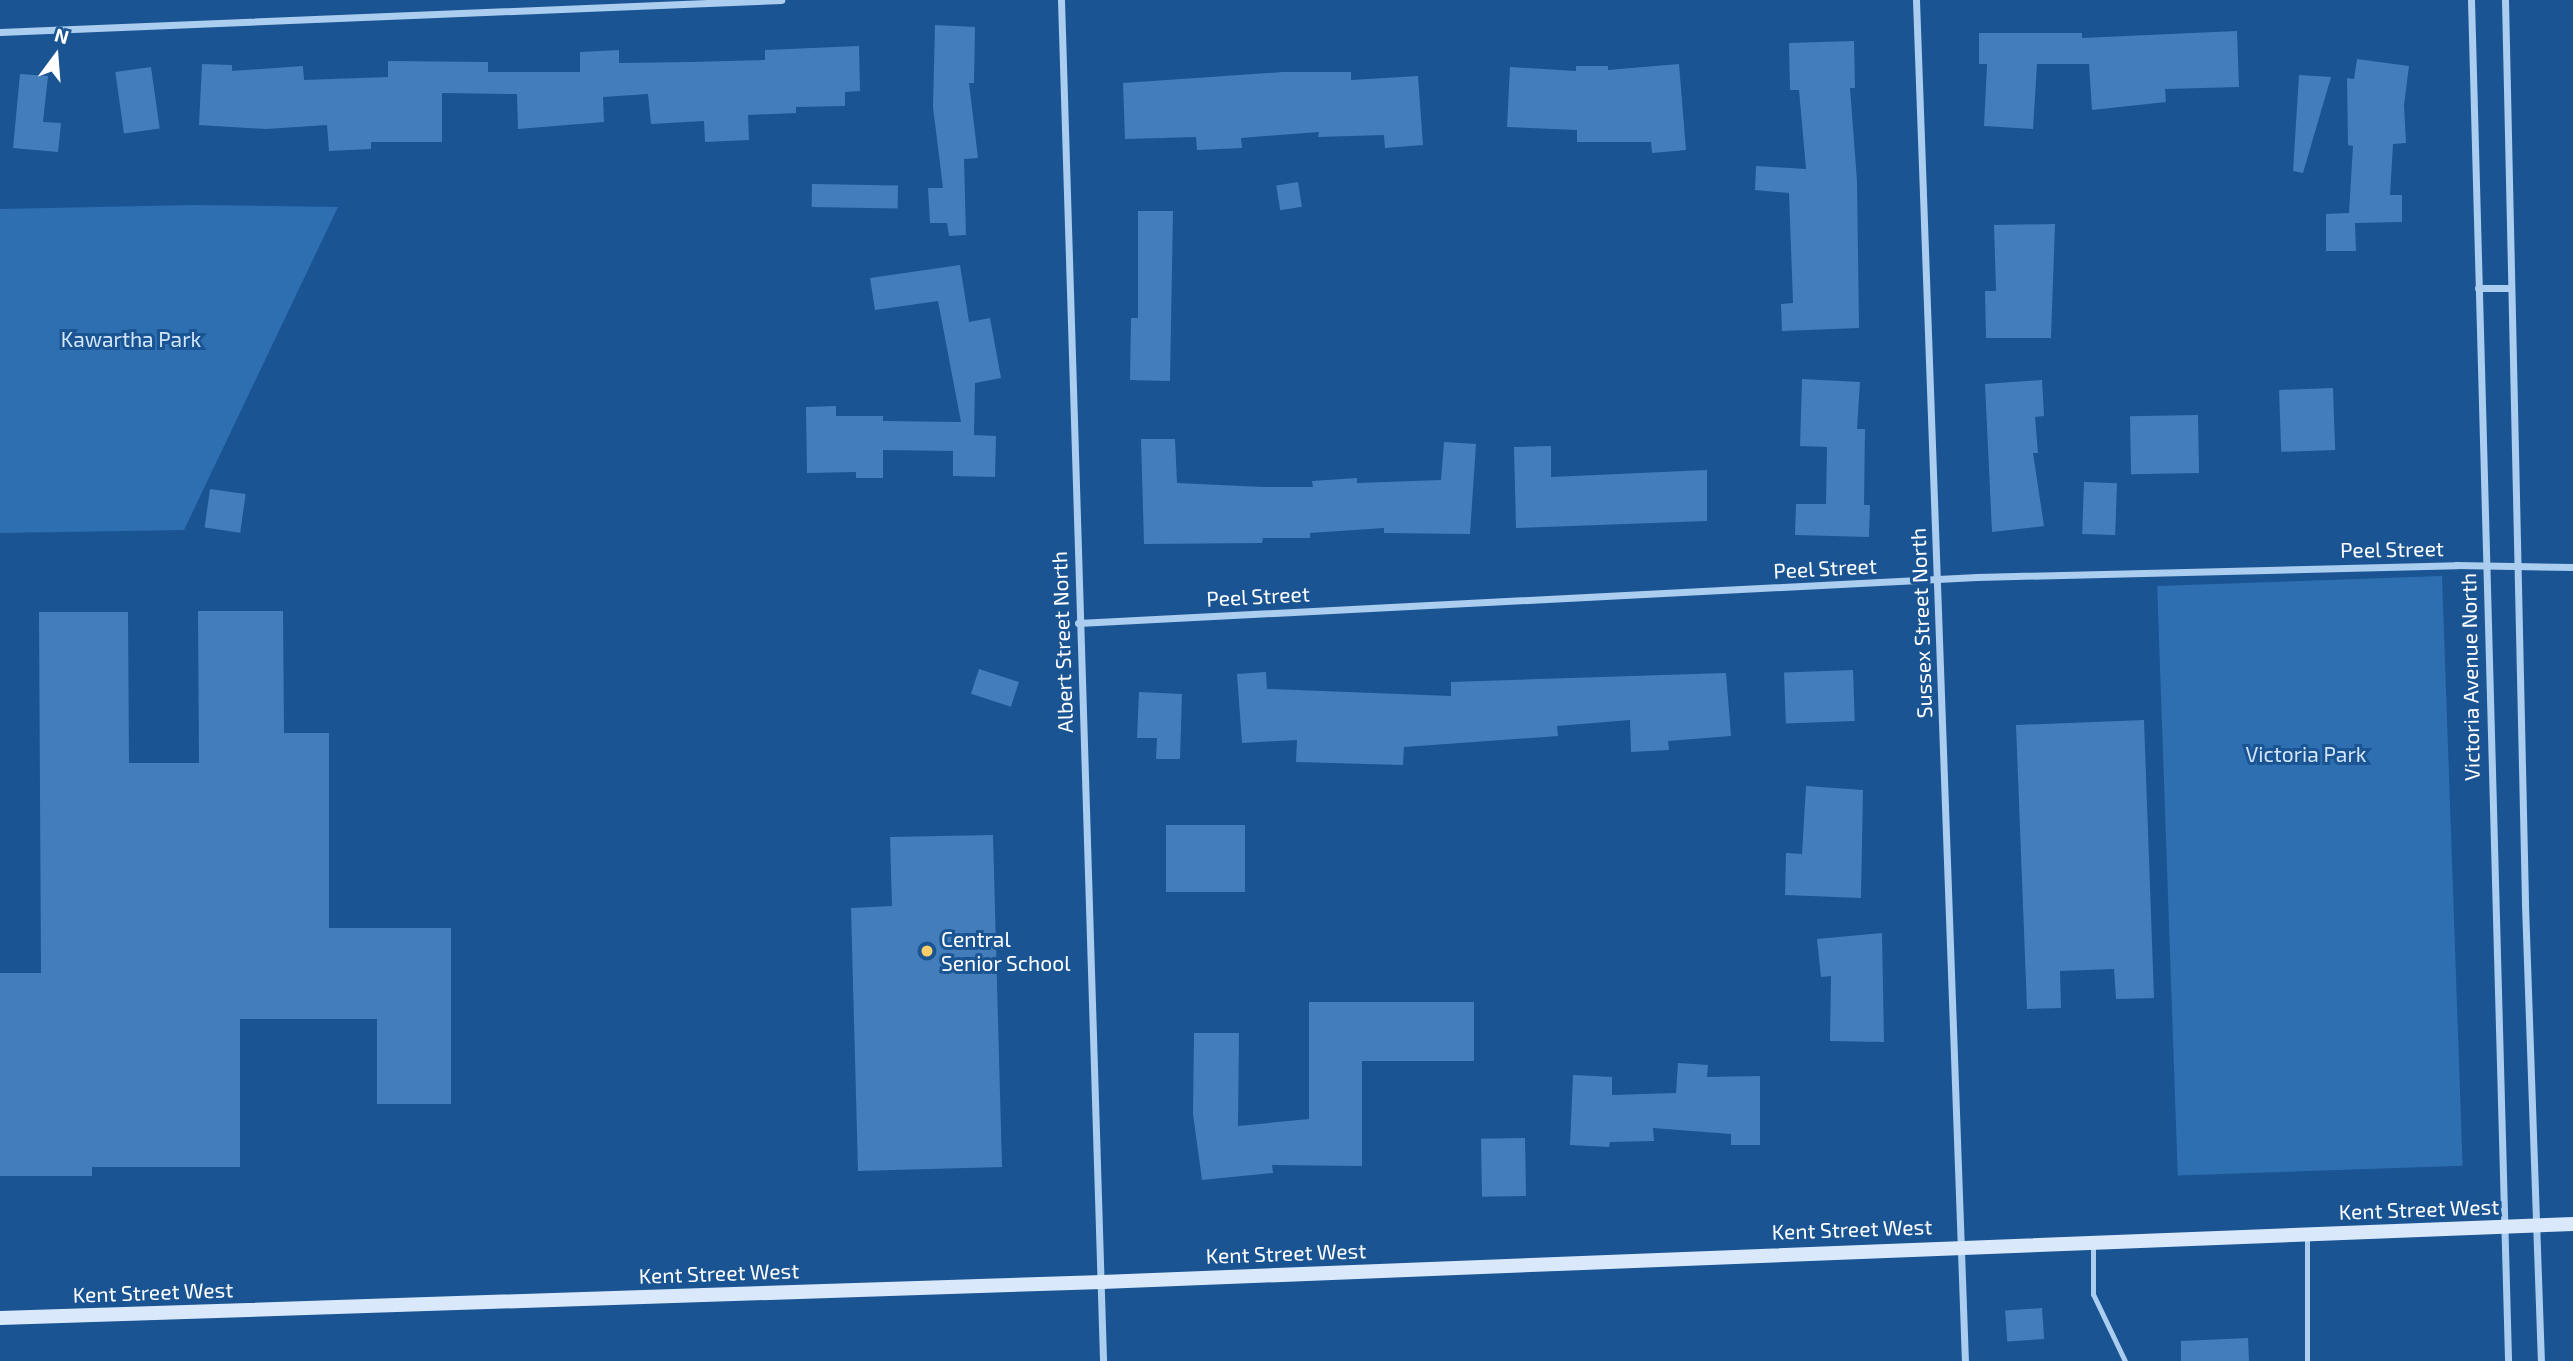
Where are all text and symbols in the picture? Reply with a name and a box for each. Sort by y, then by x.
north arrow [21,21,91,91]
text: N [52,22,72,48]
park label: Kawartha Park [61,326,201,352]
street label: Sussex Street North [1905,527,1937,719]
street label: Peel Street [2340,535,2444,563]
street label: Albert Street North [1046,551,1078,733]
street label: Peel Street [1772,553,1878,583]
street label: Victoria Avenue North [2456,573,2484,781]
street label: Peel Street [1205,581,1311,611]
park label: Victoria Park [2246,741,2366,767]
place label: Central Senior School [941,926,1071,976]
marker: Central Senior School [919,943,935,959]
street label: Kent Street West [2338,1194,2500,1224]
street label: Kent Street West [1771,1214,1933,1244]
street label: Kent Street West [1205,1238,1367,1268]
street label: Kent Street West [638,1258,800,1288]
street label: Kent Street West [72,1277,234,1307]

